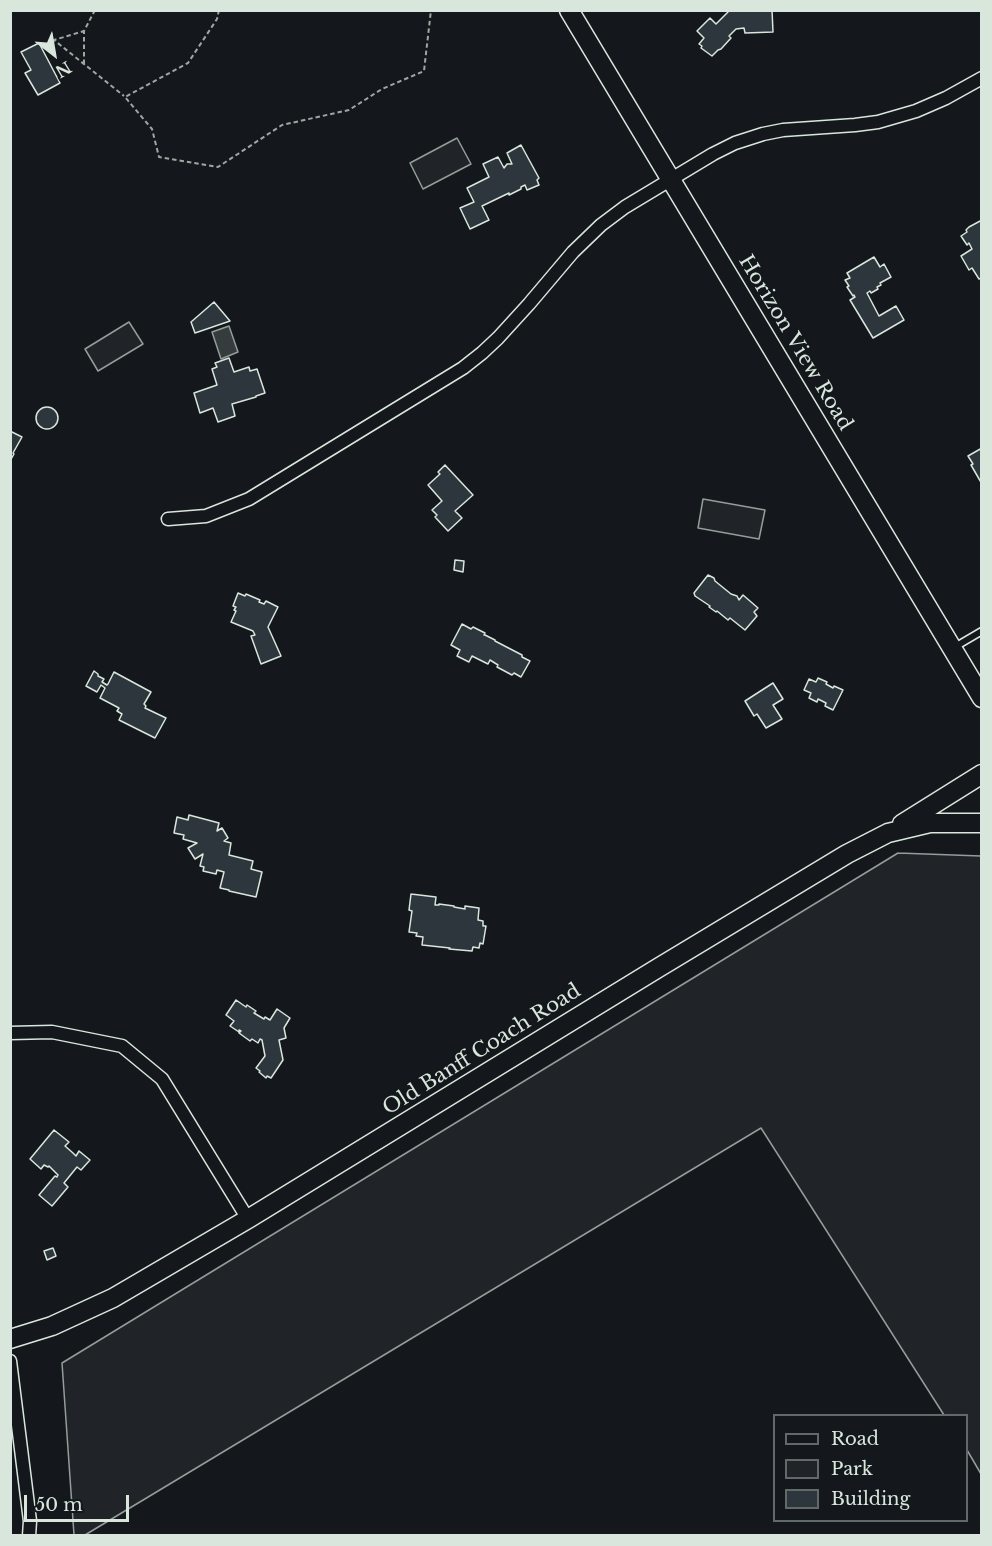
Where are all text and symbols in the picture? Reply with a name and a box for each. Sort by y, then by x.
north arrow [24,24,84,84]
text: N [52,57,75,82]
street label: Horizon View Road [733,251,857,435]
street label: Old Banff Coach Road [379,979,585,1121]
legend [773,1414,968,1522]
text: Road [831,1428,879,1450]
text: Park [831,1458,873,1480]
scale bar [27,1483,132,1521]
text: Building [831,1488,910,1510]
text: 50 m [35,1494,83,1516]

